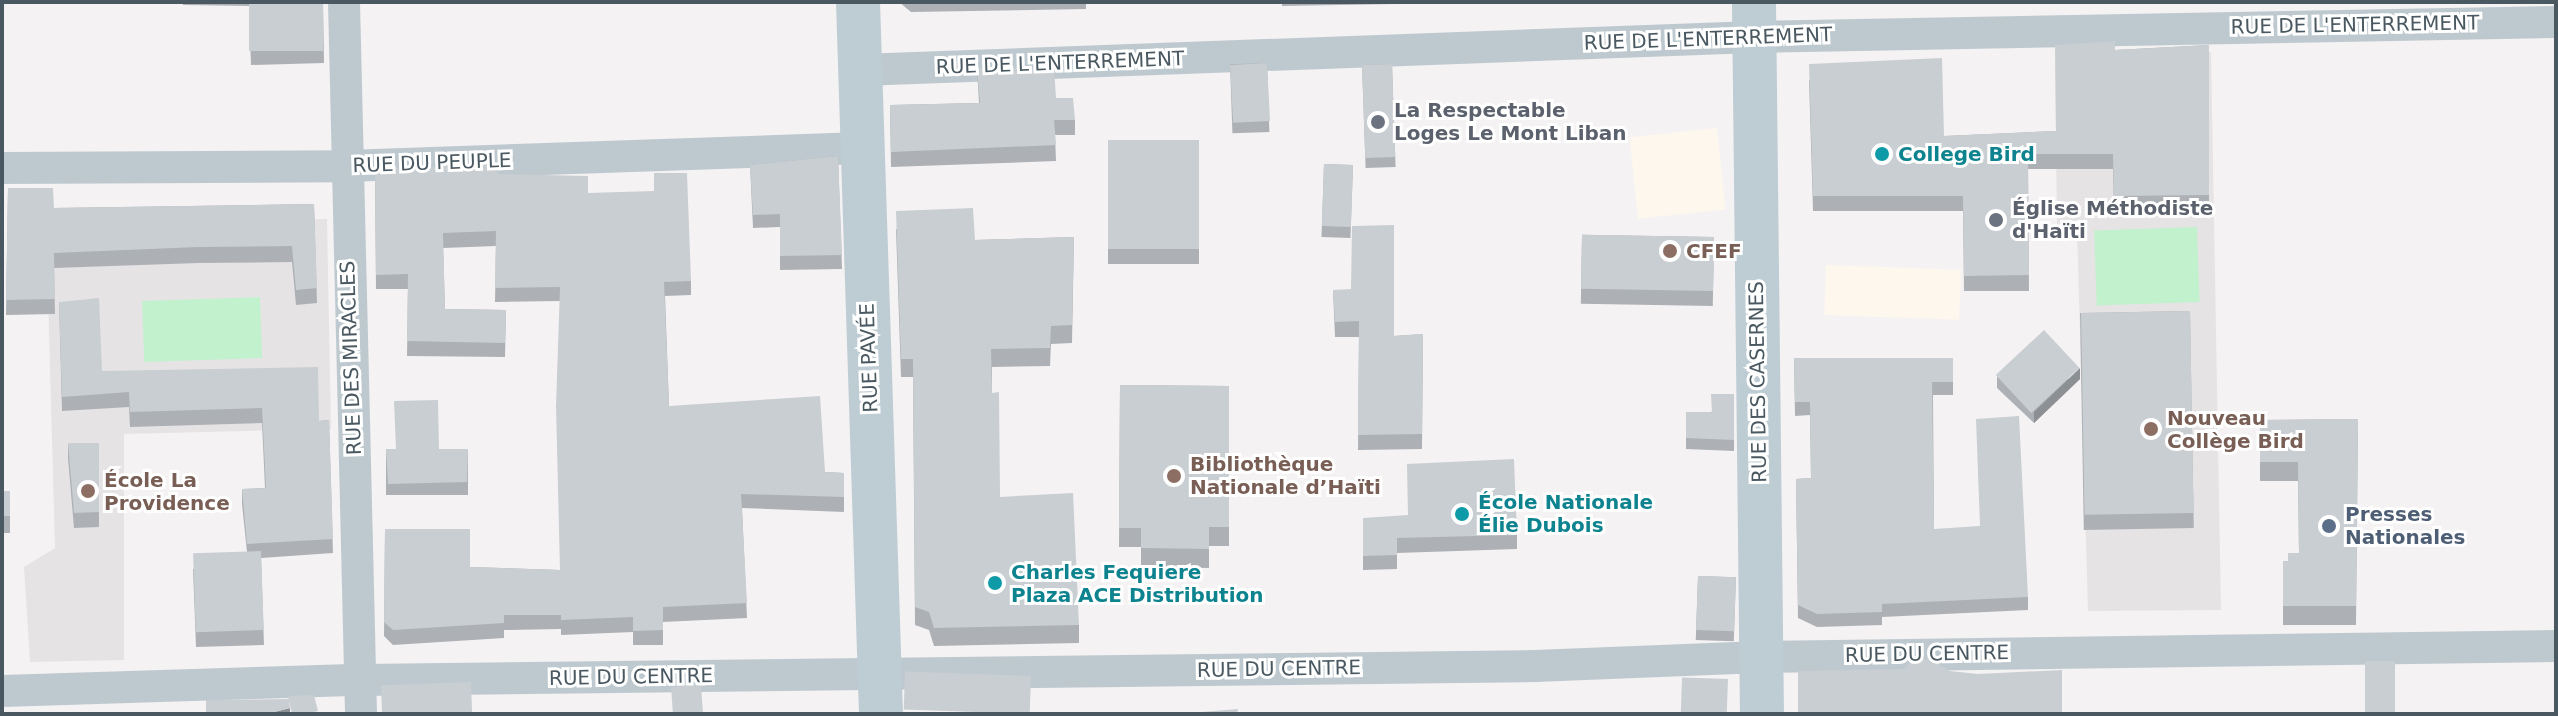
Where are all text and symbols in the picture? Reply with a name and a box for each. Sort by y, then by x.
street label: RUE DE L'ENTERREMENT [2231,11,2479,39]
street label: RUE DE L'ENTERREMENT [1583,23,1833,55]
street label: RUE DE L'ENTERREMENT [935,47,1185,79]
place label: La Respectable Loges Le Mont Liban [1394,98,1627,145]
marker: La Respectable Loges Le Mont Liban [1369,113,1387,131]
place label: College Bird [1898,142,2035,166]
marker: College Bird [1873,145,1891,163]
street label: RUE DU PEUPLE [352,148,512,178]
place label: Église Méthodiste d'Haïti [2012,196,2213,243]
marker: Église Méthodiste d'Haïti [1987,211,2005,229]
place label: CFEF [1686,239,1742,263]
marker: CFEF [1661,242,1679,260]
street label: RUE DES MIRACLES [336,260,366,456]
street label: RUE DES CASERNES [1744,281,1772,483]
street label: RUE PAVÉE [855,303,883,413]
place label: Nouveau Collège Bird [2167,406,2304,453]
marker: Nouveau Collège Bird [2142,420,2160,438]
place label: Bibliothèque Nationale d’Haïti [1190,452,1381,499]
marker: Bibliothèque Nationale d’Haïti [1165,467,1183,485]
place label: École La Providence [104,468,230,515]
marker: École La Providence [79,482,97,500]
place label: École Nationale Élie Dubois [1478,490,1653,537]
place label: Presses Nationales [2345,502,2465,549]
marker: École Nationale Élie Dubois [1453,505,1471,523]
marker: Presses Nationales [2320,517,2338,535]
place label: Charles Fequiere Plaza ACE Distribution [1011,560,1263,607]
marker: Charles Fequiere Plaza ACE Distribution [986,574,1004,592]
street label: RUE DU CENTRE [1845,641,2009,667]
street label: RUE DU CENTRE [1197,656,1361,682]
street label: RUE DU CENTRE [549,664,713,690]

